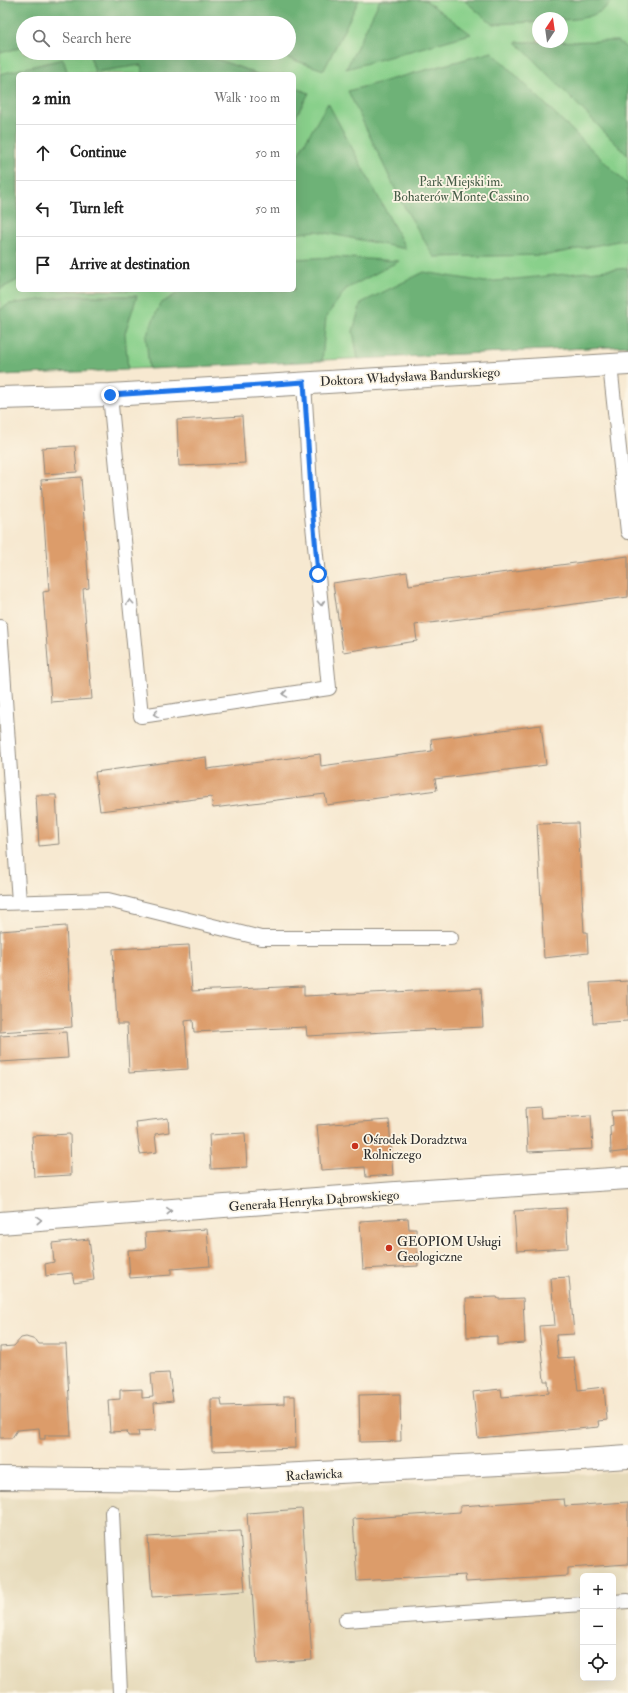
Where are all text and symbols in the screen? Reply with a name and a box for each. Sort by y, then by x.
north arrow [532,12,568,48]
search box [16,16,296,60]
icon: search [30,27,52,49]
text: Search here [62,29,131,48]
text: 2 min [32,88,71,109]
text: Walk · 100 m [214,90,280,106]
icon: ahead [32,142,54,164]
text: Continue [70,143,126,162]
text: 50 m [255,145,280,161]
park label: Park Miejski im. Bohaterów Monte Cassino [393,174,529,205]
icon: left [32,198,54,220]
text: Turn left [70,199,124,218]
text: 50 m [255,201,280,217]
icon: arrive [32,254,54,276]
text: Arrive at destination [70,255,190,274]
street label: Doktora Władysława Bandurskiego [320,364,501,391]
route end [101,386,119,404]
route start [309,565,327,583]
one-way arrow [126,599,135,605]
one-way arrow [316,599,325,606]
one-way arrow [282,689,288,698]
one-way arrow [153,709,159,718]
place label: Ośrodek Doradztwa Rolniczego [363,1132,468,1163]
marker: Ośrodek Doradztwa Rolniczego [350,1141,360,1151]
street label: Generała Henryka Dąbrowskiego [228,1187,400,1216]
one-way arrow [165,1206,172,1215]
one-way arrow [36,1216,42,1225]
place label: GEOPIOM Usługi Geologiczne [397,1234,502,1265]
marker: GEOPIOM Usługi Geologiczne [384,1243,394,1253]
street label: Racławicka [285,1465,343,1484]
map controls [580,1573,616,1681]
button: + [580,1573,616,1609]
button: − [580,1609,616,1645]
button: locate [580,1645,616,1681]

